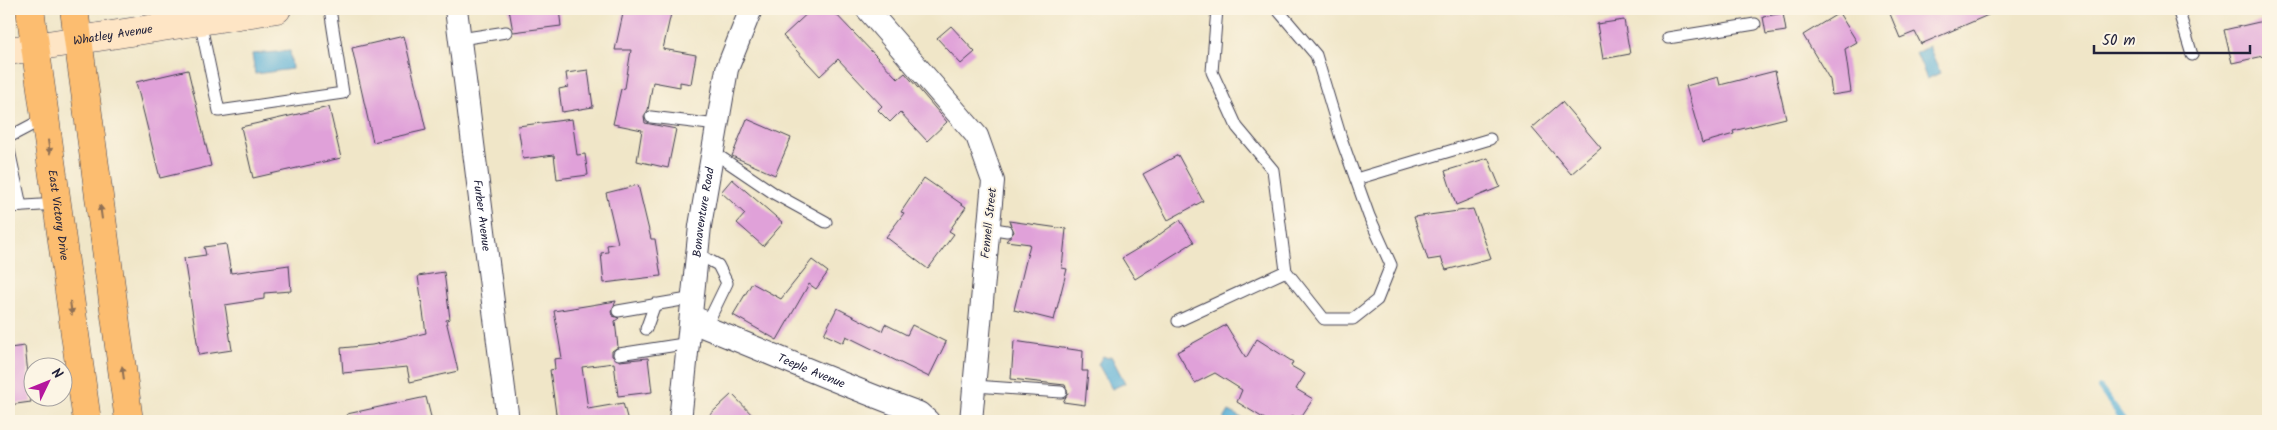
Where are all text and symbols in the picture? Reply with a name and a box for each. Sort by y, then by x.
street label: Whatley Avenue [72,19,154,50]
scale bar [2094,22,2251,54]
text: 50 m [2102,29,2136,53]
one-way arrow [45,139,53,155]
street label: Bonaventure Road [687,165,720,258]
street label: East Victory Drive [43,168,74,262]
street label: Furber Avenue [468,178,496,253]
street label: Fennell Street [976,186,1002,259]
one-way arrow [97,204,105,220]
one-way arrow [67,300,75,316]
street label: Teeple Avenue [775,348,849,393]
north arrow [22,358,72,408]
text: N [46,363,68,385]
one-way arrow [119,365,127,381]

